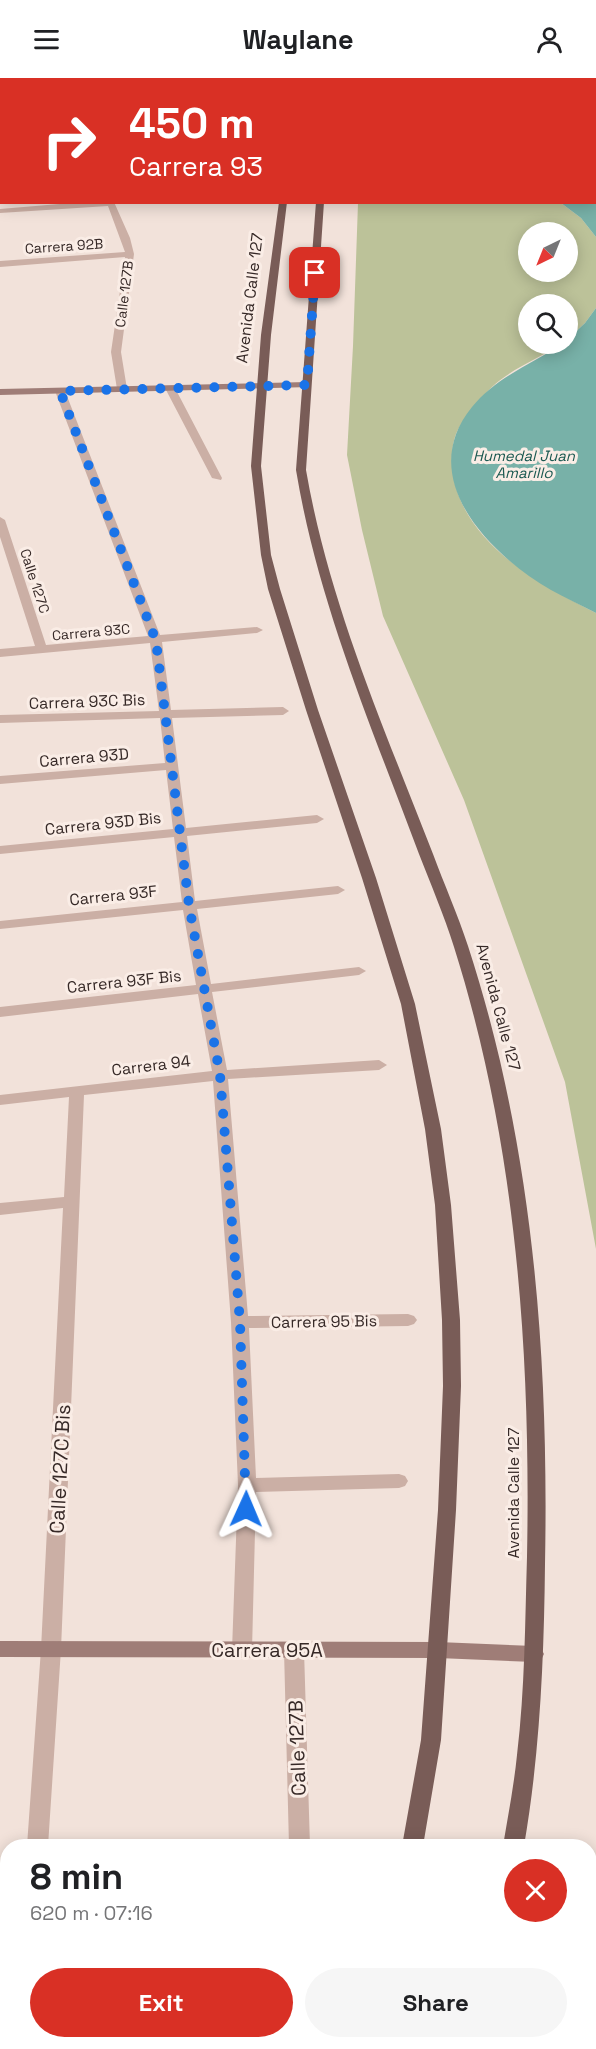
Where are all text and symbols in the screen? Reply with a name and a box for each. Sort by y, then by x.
text: Waylane [243,22,353,57]
icon: menu [30,23,63,56]
icon: person [533,23,566,56]
text: 450 m [129,97,255,150]
icon: right [30,102,108,180]
text: Carrera 93 [129,149,263,184]
north arrow [518,222,578,282]
map controls [518,222,578,354]
street label: Avenida Calle 127 [231,232,268,364]
street label: Carrera 92B [24,234,104,258]
pin [289,247,340,298]
icon: arrive [298,256,331,289]
street label: Calle 127B [111,260,137,328]
button: search [518,294,578,354]
water label: Humedal Juan Amarillo [473,446,576,482]
street label: Calle 127C [16,546,54,616]
street label: Carrera 93C [51,620,131,644]
street label: Carrera 93C Bis [28,689,146,714]
street label: Carrera 93D [38,743,130,772]
street label: Carrera 93D Bis [44,807,162,840]
street label: Carrera 93F [68,880,158,911]
street label: Avenida Calle 127 [471,941,526,1073]
street label: Carrera 93F Bis [66,965,182,998]
street label: Carrera 94 [110,1050,192,1081]
street label: Carrera 95 Bis [271,1310,377,1333]
street label: Calle 127C Bis [44,1404,76,1534]
street label: Avenida Calle 127 [503,1427,524,1559]
position arrow [214,1477,278,1541]
street label: Carrera 95A [211,1637,323,1663]
street label: Calle 127B [282,1700,312,1796]
text: 8 min [30,1854,123,1900]
button: close [504,1859,567,1922]
text: 620 m · 07:16 [30,1900,153,1926]
button: Exit [30,1968,293,2037]
button: Share [305,1968,567,2037]

